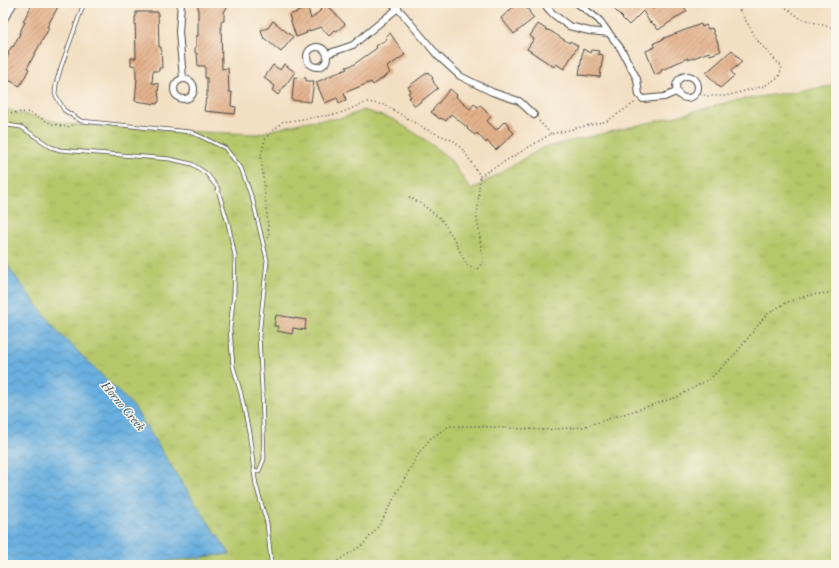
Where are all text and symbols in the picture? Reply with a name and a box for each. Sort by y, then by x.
water label: Horno Creek [98,378,148,434]

